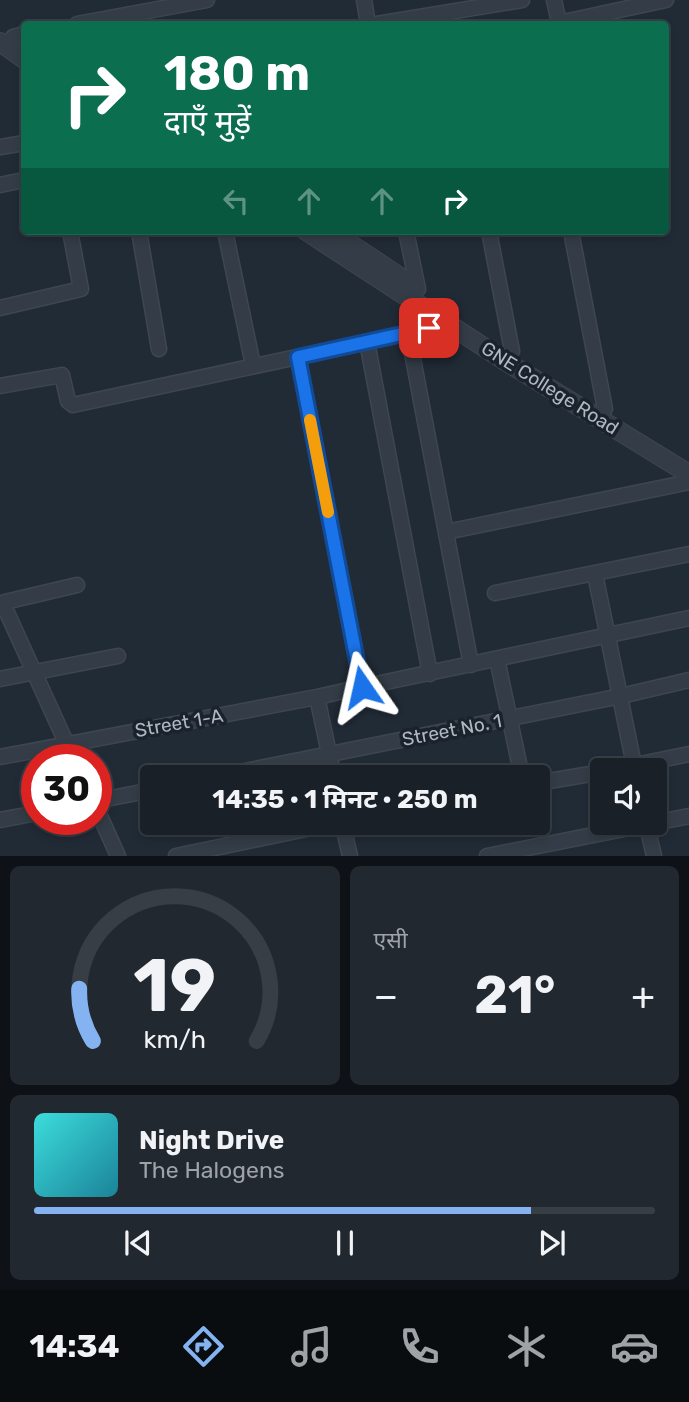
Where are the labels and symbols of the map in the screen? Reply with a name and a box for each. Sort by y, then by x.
pin [399,298,459,358]
street label: GNE College Road [477,337,623,439]
position arrow [325,650,399,724]
street label: Street 1-A [133,704,225,742]
street label: Street No. 1 [400,709,504,751]
speed limit sign: 30 [21,744,112,835]

